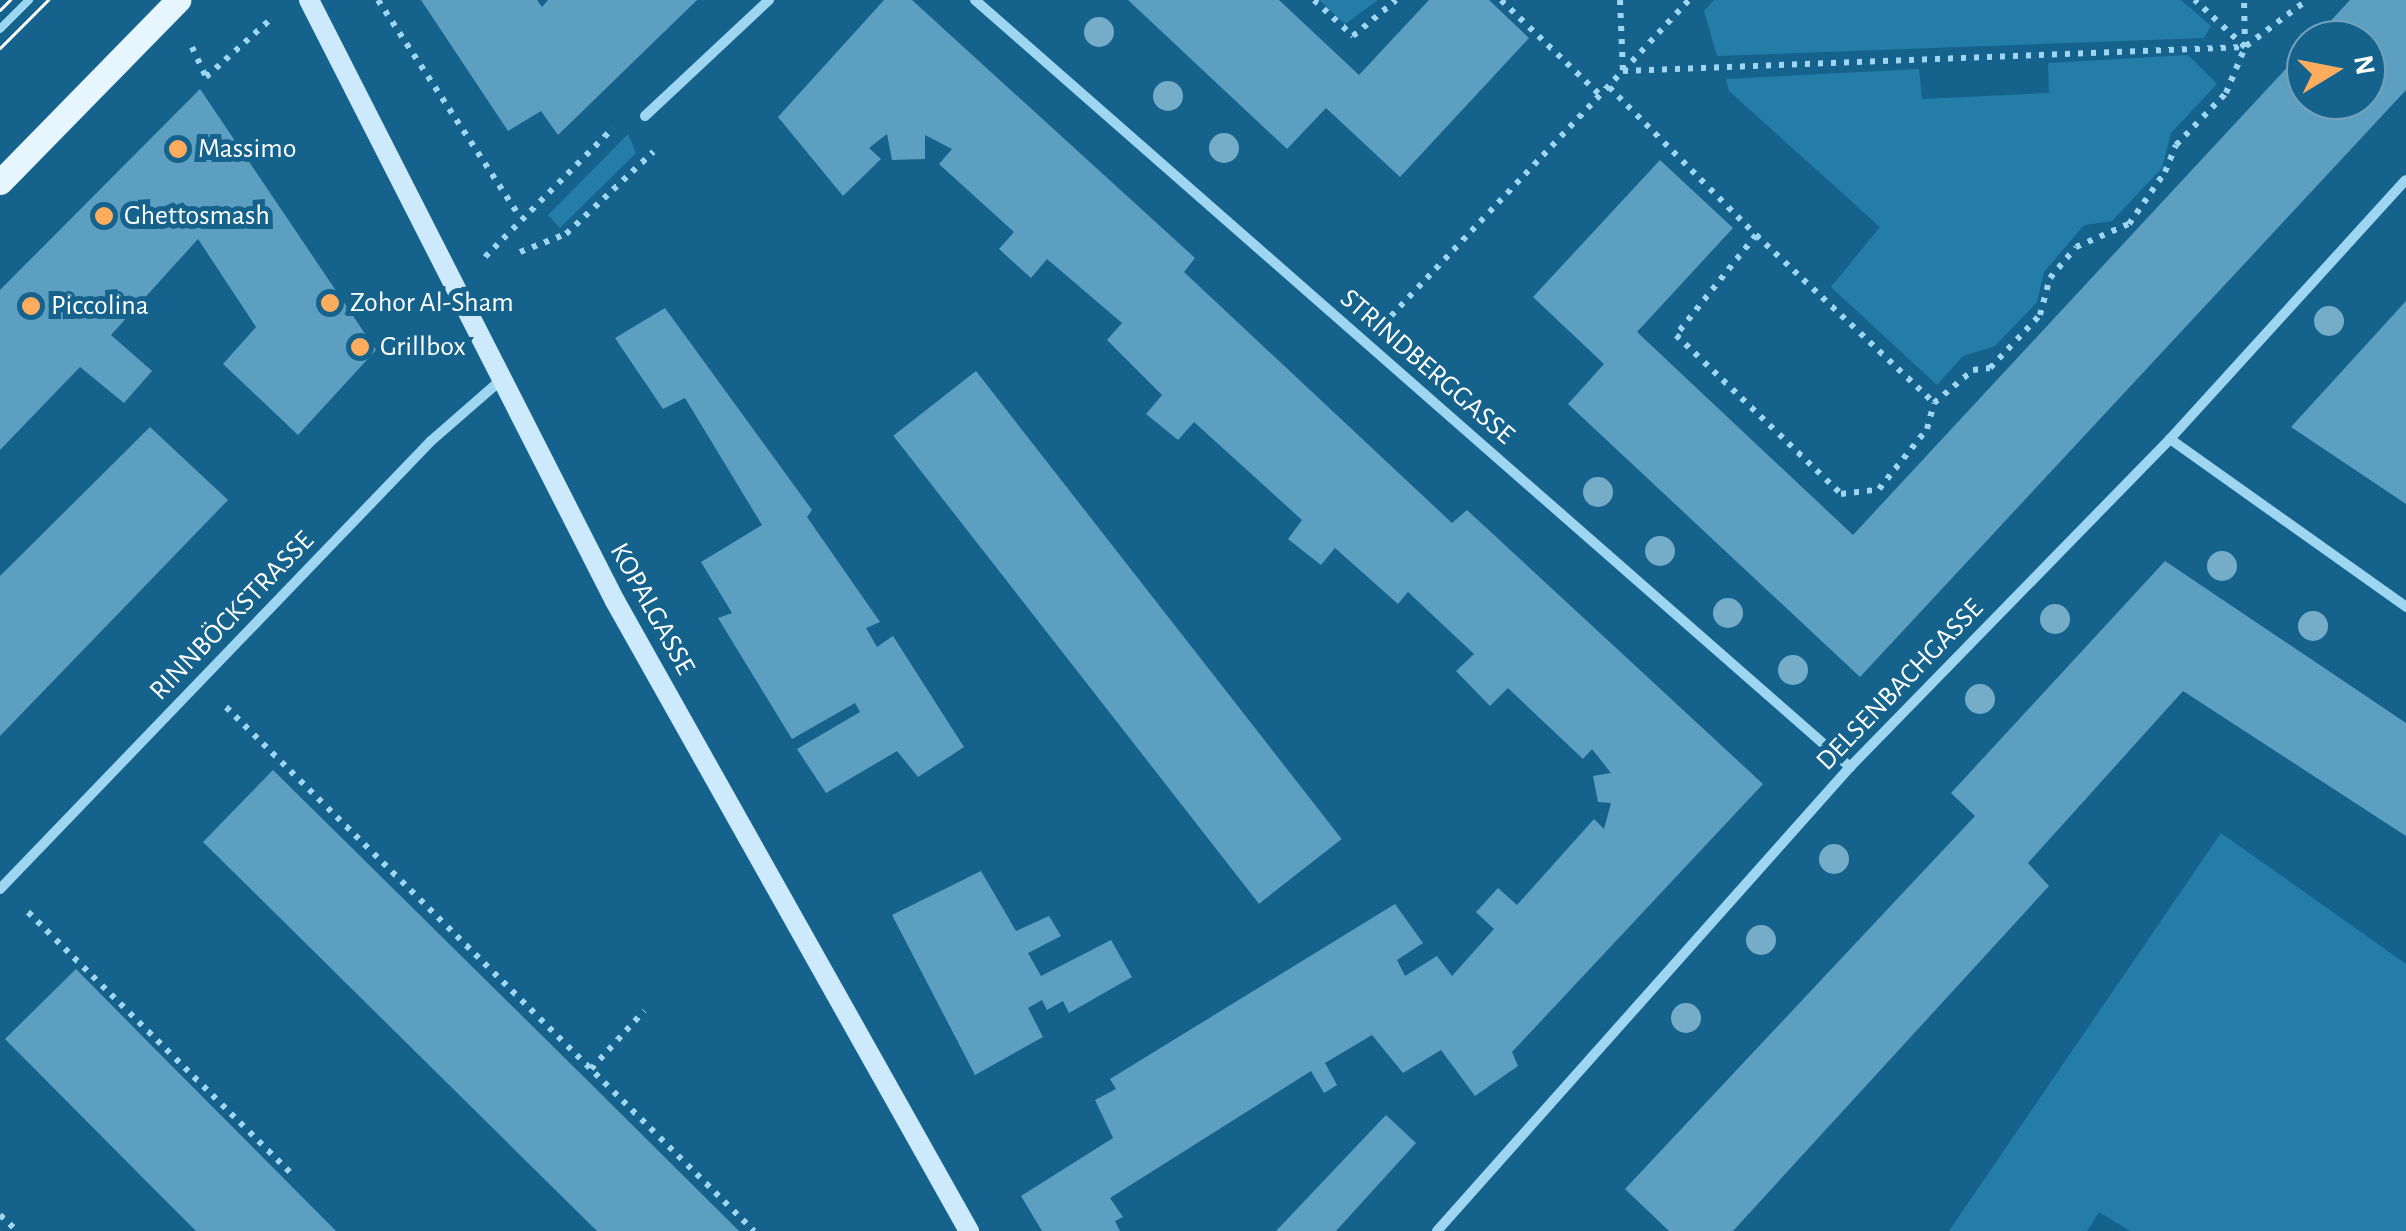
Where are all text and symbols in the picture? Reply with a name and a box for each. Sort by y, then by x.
north arrow [2286,20,2386,120]
text: N [2348,53,2379,77]
place label: Massimo [198,132,296,166]
marker: Massimo [167,138,189,160]
place label: Ghettosmash [124,199,270,233]
marker: Ghettosmash [93,205,115,227]
street label: STRINDBERGGASSE [1333,282,1521,452]
place label: Zohor Al-Sham [350,286,514,320]
place label: Piccolina [51,289,149,323]
marker: Zohor Al-Sham [319,292,341,314]
marker: Piccolina [20,295,42,317]
place label: Grillbox [380,330,466,364]
marker: Grillbox [349,336,371,358]
street label: RINNBÖCKSTRASSE [143,524,321,708]
street label: KOPALGASSE [602,537,702,681]
street label: DELSENBACHGASSE [1809,592,1991,778]

